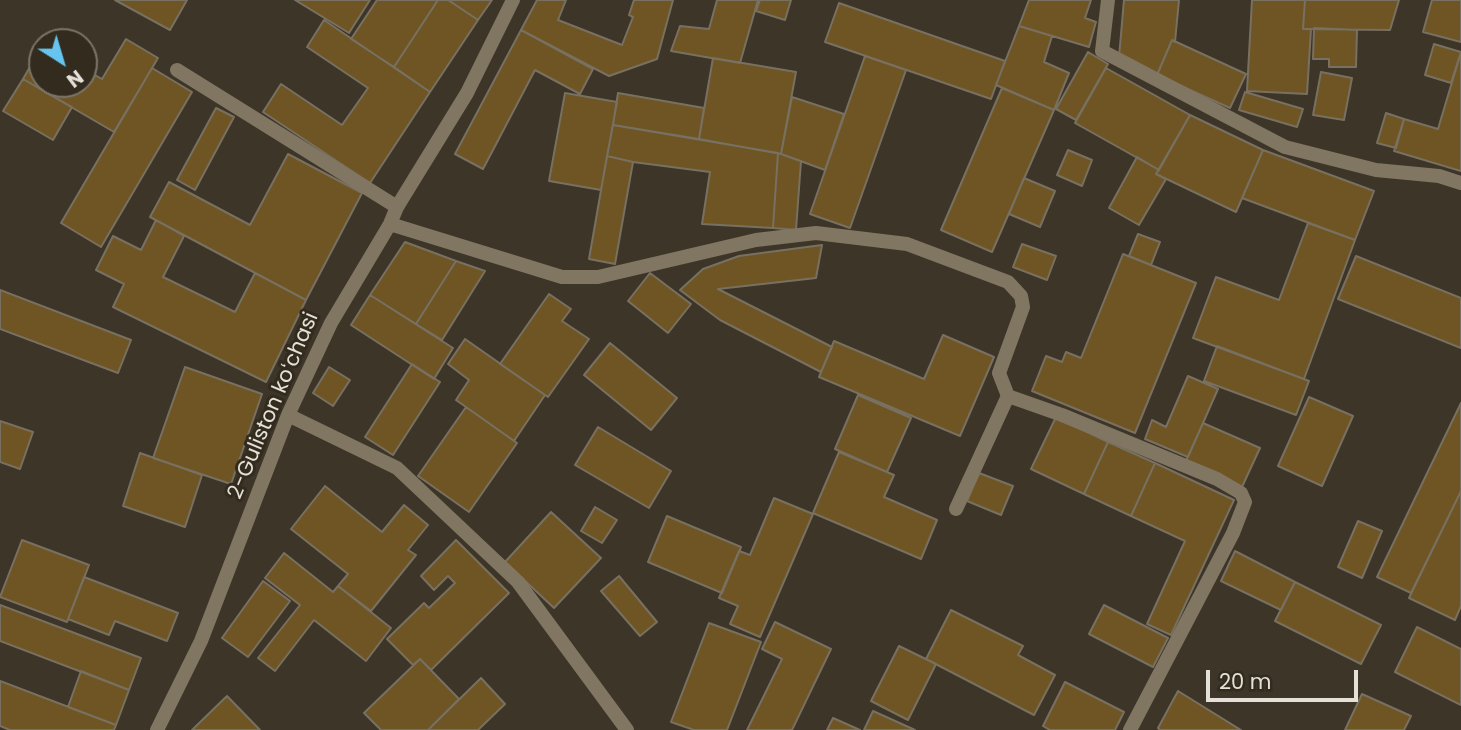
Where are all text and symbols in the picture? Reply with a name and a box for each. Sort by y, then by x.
north arrow [28,28,98,98]
text: N [61,63,89,94]
street label: 2-Guliston koʻchasi [223,309,325,503]
scale bar [1209,656,1361,700]
text: 20 m [1219,667,1272,696]

